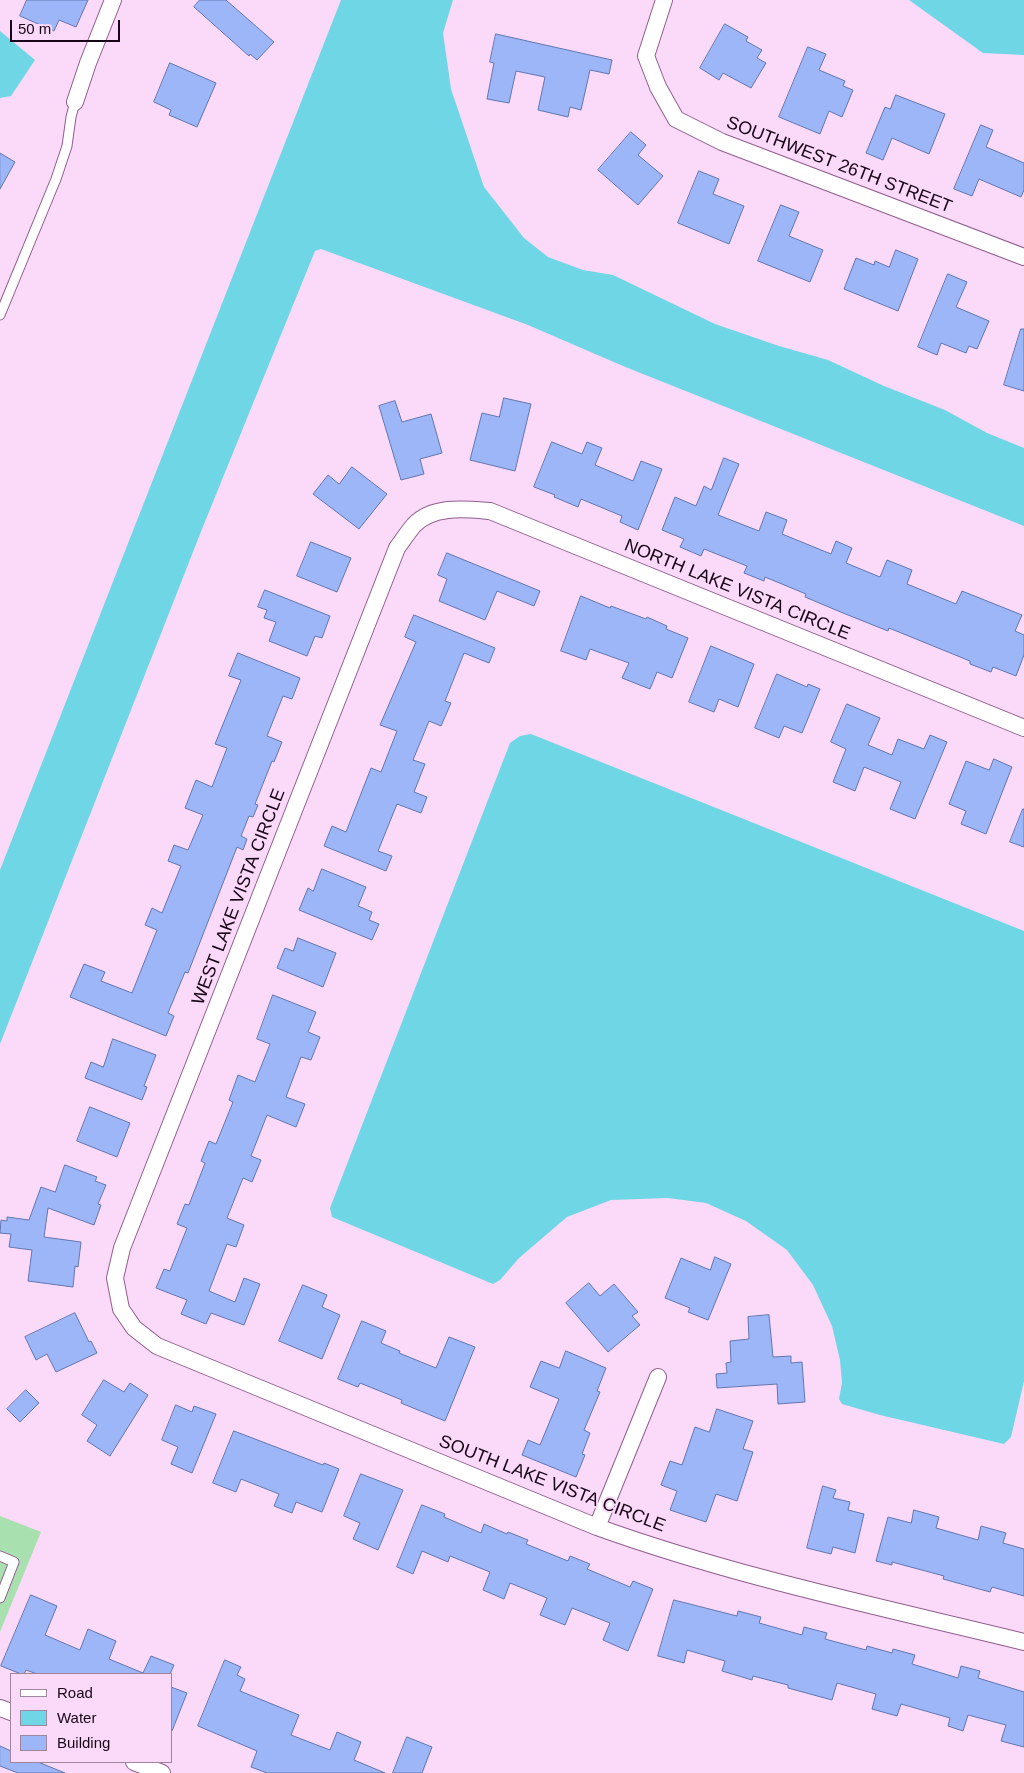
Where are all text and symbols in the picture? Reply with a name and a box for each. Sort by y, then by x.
scale bar [12,10,122,42]
text: 50 m [18,20,51,37]
street label: SOUTHWEST 26TH STREET [723,112,955,218]
street label: NORTH LAKE VISTA CIRCLE [621,535,853,645]
street label: WEST LAKE VISTA CIRCLE [188,786,290,1008]
street label: SOUTH LAKE VISTA CIRCLE [436,1431,668,1537]
legend [10,1673,172,1763]
text: Road [57,1684,93,1701]
text: Water [57,1709,96,1726]
text: Building [57,1734,110,1751]

